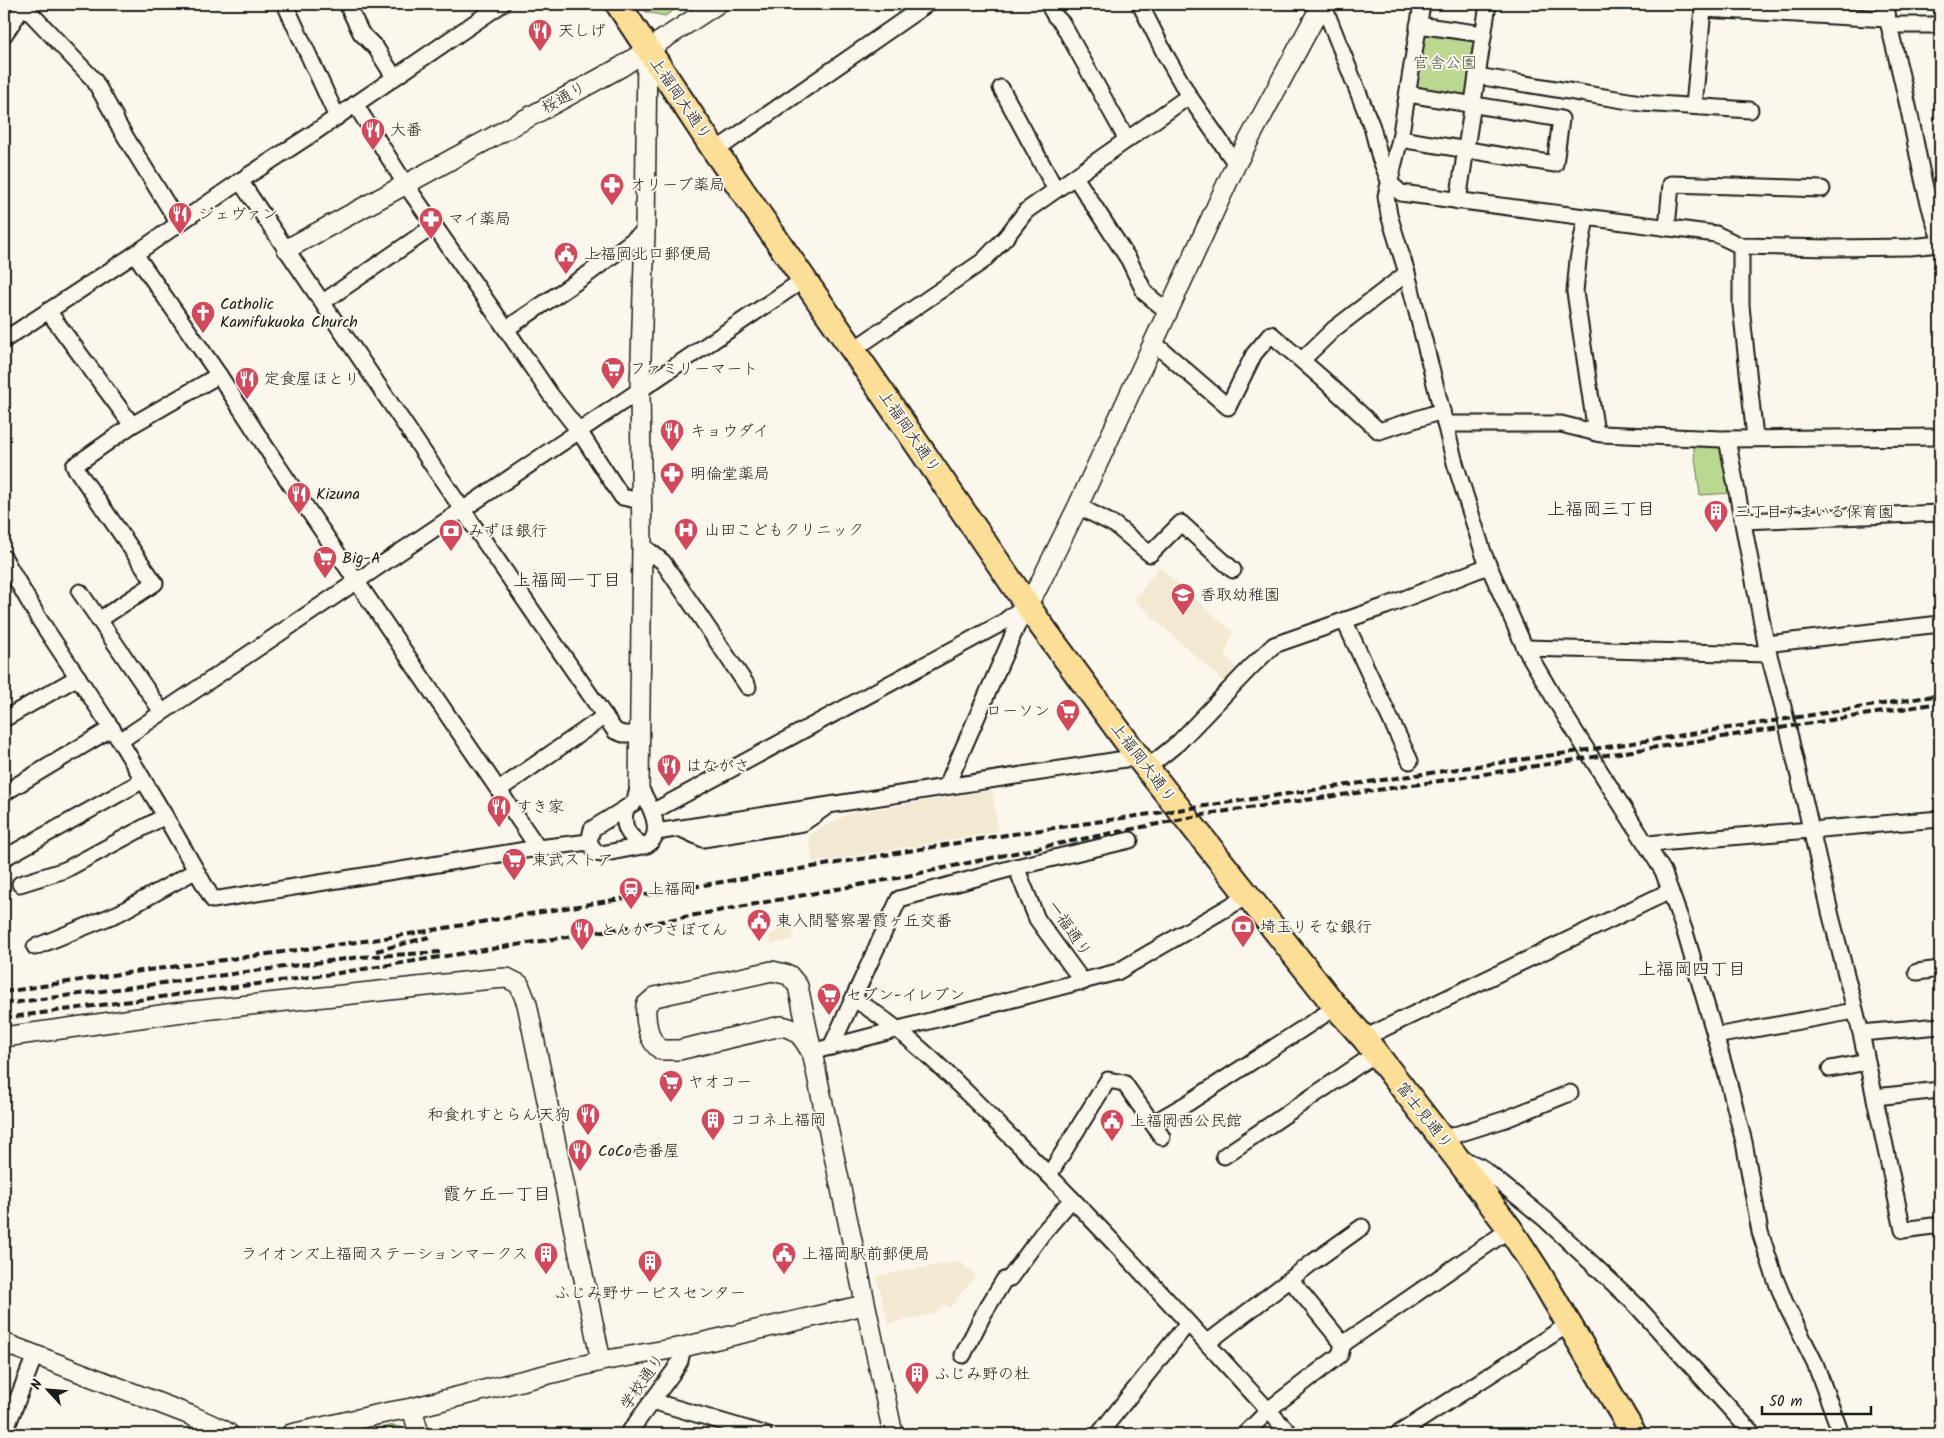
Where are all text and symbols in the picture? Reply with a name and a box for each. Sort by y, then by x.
restaurant icon: 天しげ [527,18,553,52]
place label: 天しげ [558,19,606,44]
park label: 官舎公園 [1413,51,1477,76]
street label: 上福岡大通り [643,52,717,146]
street label: 桜通り [537,75,591,121]
restaurant icon: 大番 [360,117,386,151]
place label: 大番 [390,118,422,143]
pharmacy icon: オリーブ薬局 [599,172,625,206]
place label: オリーブ薬局 [630,173,725,198]
restaurant icon: ジェヴァン [167,201,193,235]
place label: ジェヴァン [198,202,278,227]
pharmacy icon: マイ薬局 [418,206,444,240]
place label: マイ薬局 [448,207,511,232]
public building icon: 上福岡北口郵便局 [553,241,579,275]
place label: 上福岡北口郵便局 [584,242,712,267]
place label: Catholic Kamifukuoka Church [220,292,358,335]
church icon: Catholic Kamifukuoka Church [190,300,216,334]
supermarket icon: ファミリーマート [600,356,626,390]
place label: ファミリーマート [630,357,758,382]
restaurant icon: 定食屋ほとり [234,366,260,400]
place label: 定食屋ほとり [264,367,360,392]
street label: 上福岡大通り [872,385,946,479]
restaurant icon: キョウダイ [659,418,685,452]
place label: キョウダイ [690,419,768,444]
pharmacy icon: 明倫堂薬局 [659,461,685,495]
place label: 明倫堂薬局 [690,462,770,487]
restaurant icon: Kizuna [286,481,312,515]
place label: Kizuna [316,482,360,507]
district label: 上福岡三丁目 [1547,496,1655,525]
building icon: 三丁目すまいる保育園 [1703,499,1729,533]
place label: 三丁目すまいる保育園 [1734,500,1894,525]
hospital icon: 山田こどもクリニック [673,517,699,551]
bank icon: みずほ銀行 [438,518,464,552]
place label: 山田こどもクリニック [704,518,864,543]
place label: みずほ銀行 [468,519,547,544]
supermarket icon: Big-A [312,545,338,579]
place label: Big-A [342,546,381,571]
district label: 上福岡一丁目 [513,567,621,596]
school or university icon: 香取幼稚園 [1170,582,1196,616]
place label: 香取幼稚園 [1200,583,1280,608]
supermarket icon: ローソン [1055,698,1081,732]
place label: ローソン [986,699,1050,724]
street label: 上福岡大通り [1104,717,1182,809]
restaurant icon: はながさ [656,753,682,787]
place label: はながさ [686,754,750,779]
restaurant icon: すき家 [486,794,512,828]
place label: すき家 [516,795,564,820]
supermarket icon: 東武ストア [501,847,527,881]
place label: 東武ストア [532,848,613,873]
station icon: 上福岡 [618,876,644,910]
place label: 上福岡 [648,877,696,902]
street label: 一福通り [1041,895,1097,963]
public building icon: 東入間警察署霞ヶ丘交番 [746,908,772,942]
place label: 東入間警察署霞ヶ丘交番 [776,909,952,934]
bank icon: 埼玉りそな銀行 [1230,914,1256,948]
place label: 埼玉りそな銀行 [1260,915,1372,940]
restaurant icon: とんかつさぼてん [569,917,595,951]
place label: とんかつさぼてん [600,918,728,943]
district label: 上福岡四丁目 [1638,956,1746,985]
supermarket icon: セブン-イレブン [816,982,842,1016]
place label: セブン-イレブン [846,983,965,1008]
supermarket icon: ヤオコー [658,1069,684,1103]
place label: ヤオコー [688,1070,752,1095]
street label: 富士見通り [1390,1077,1458,1155]
restaurant icon: 和食れすとらん天狗 [575,1102,601,1136]
place label: 和食れすとらん天狗 [427,1103,570,1128]
building icon: ココネ上福岡 [700,1107,726,1141]
place label: ココネ上福岡 [730,1108,826,1133]
public building icon: 上福岡西公民館 [1099,1108,1125,1142]
place label: 上福岡西公民館 [1130,1109,1242,1134]
restaurant icon: CoCo壱番屋 [567,1138,593,1172]
place label: CoCo壱番屋 [598,1139,680,1164]
district label: 霞ケ丘一丁目 [443,1181,551,1210]
building icon: ライオンズ上福岡ステーションマークス [533,1241,559,1275]
public building icon: 上福岡駅前郵便局 [771,1241,797,1275]
place label: ライオンズ上福岡ステーションマークス [241,1242,528,1267]
place label: 上福岡駅前郵便局 [802,1242,930,1267]
building icon: ふじみ野サービスセンター [637,1249,663,1283]
place label: ふじみ野サービスセンター [554,1281,746,1306]
street label: 学校通り [614,1349,672,1415]
building icon: ふじみ野の杜 [904,1361,930,1395]
place label: ふじみ野の杜 [934,1362,1030,1387]
north arrow [22,1366,72,1416]
text: N [25,1376,49,1394]
scale bar [1762,1383,1870,1415]
text: 50 m [1769,1390,1803,1414]

